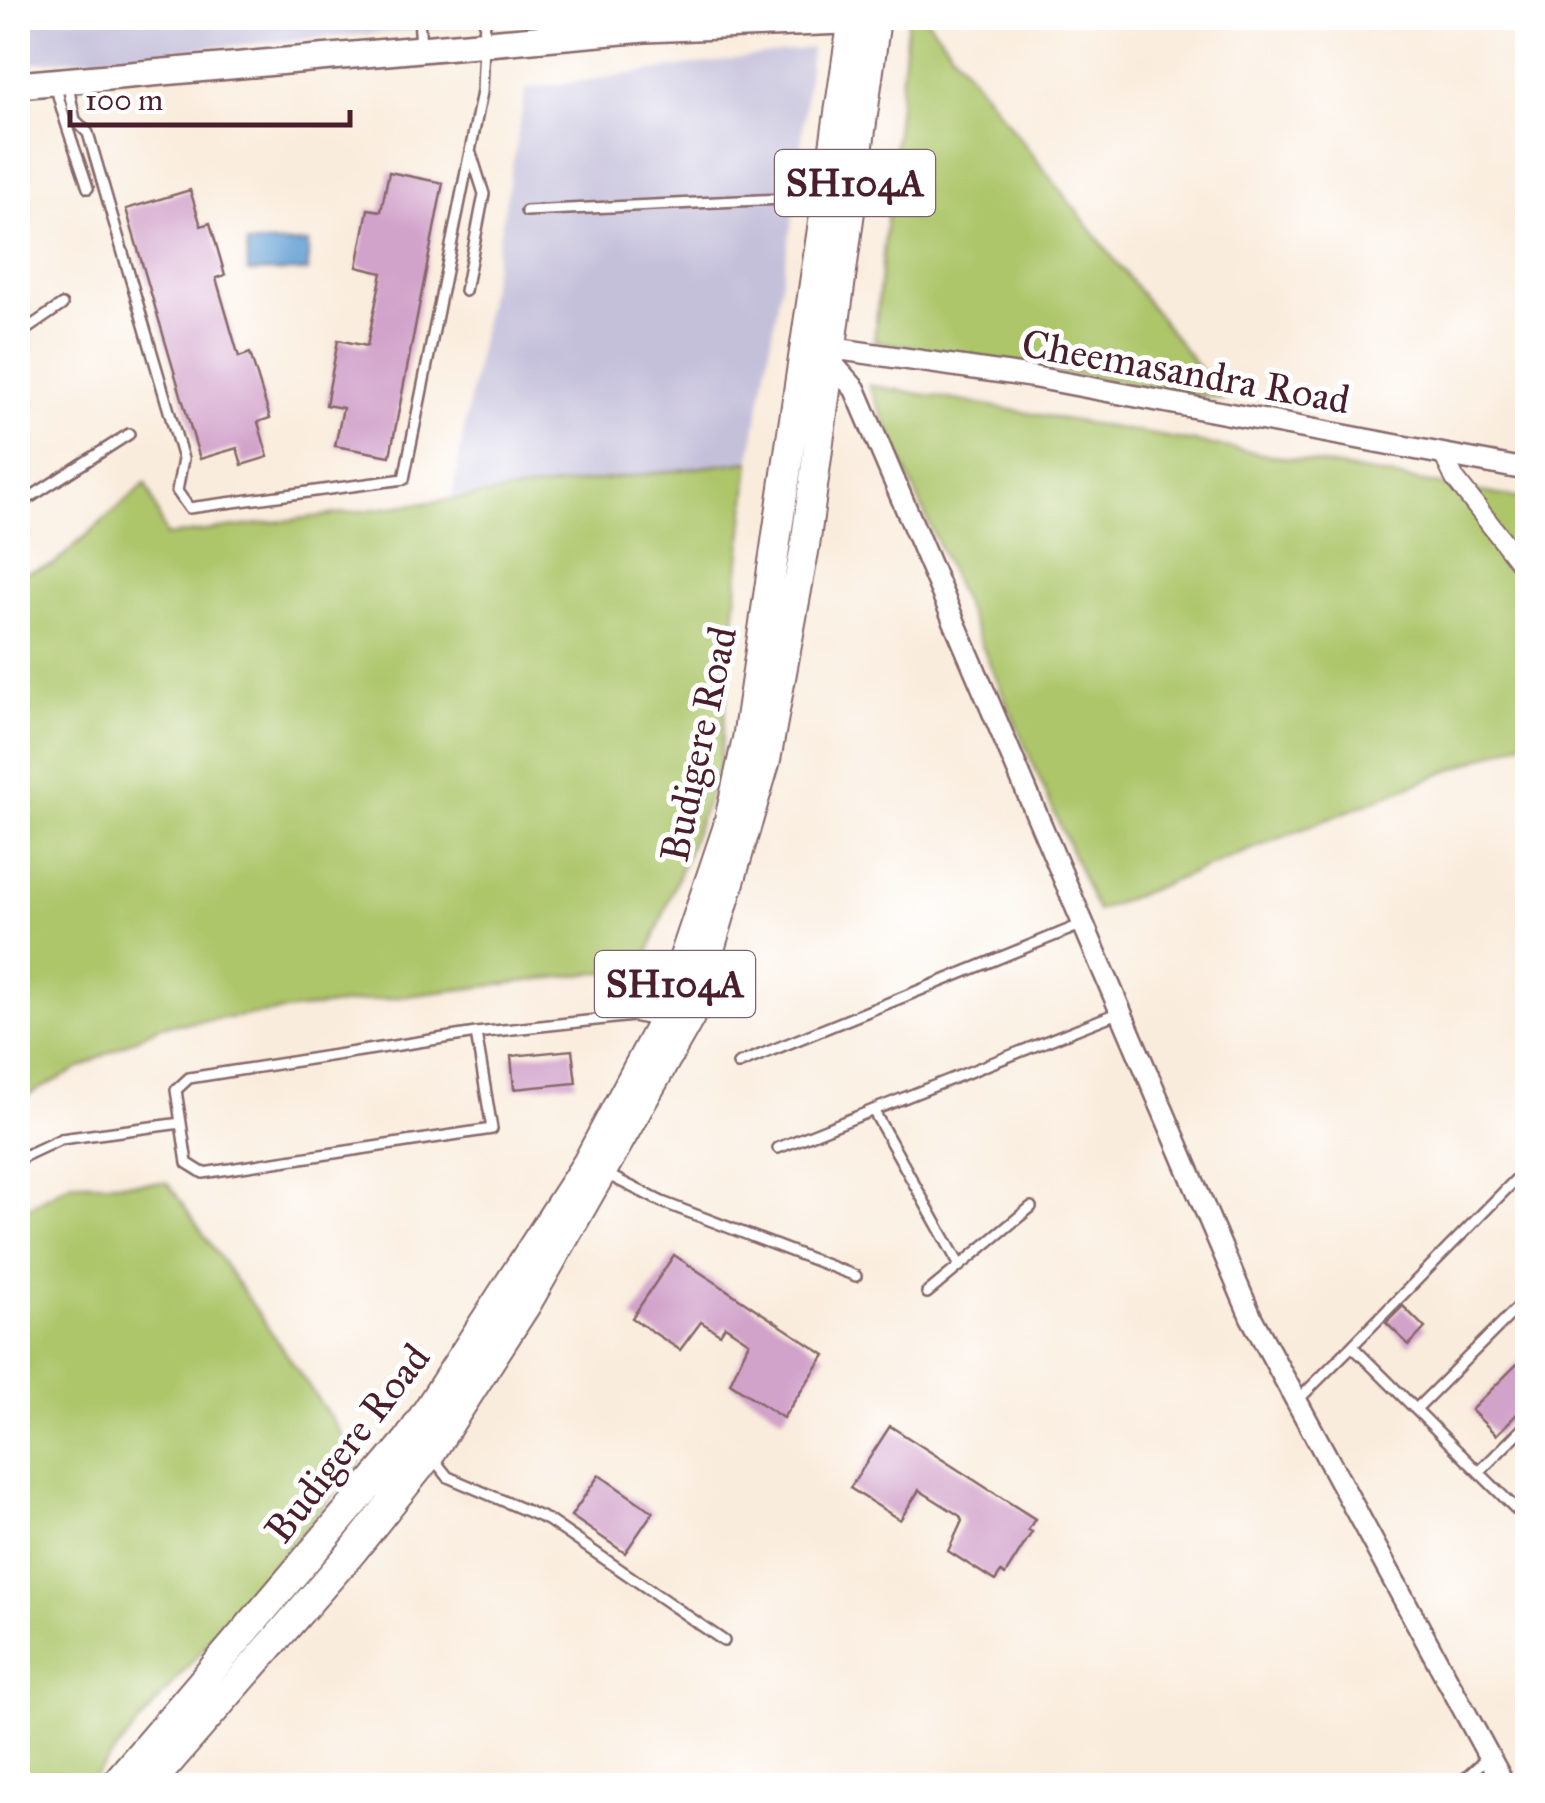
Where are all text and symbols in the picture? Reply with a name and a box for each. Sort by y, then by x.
scale bar [70,65,350,127]
text: 100 m [85,82,163,118]
road number: SH104A [775,150,935,216]
street label: Cheemasandra Road [1018,319,1354,424]
street label: Budigere Road [650,622,747,866]
road number: SH104A [595,951,755,1017]
street label: Budigere Road [254,1334,440,1553]

